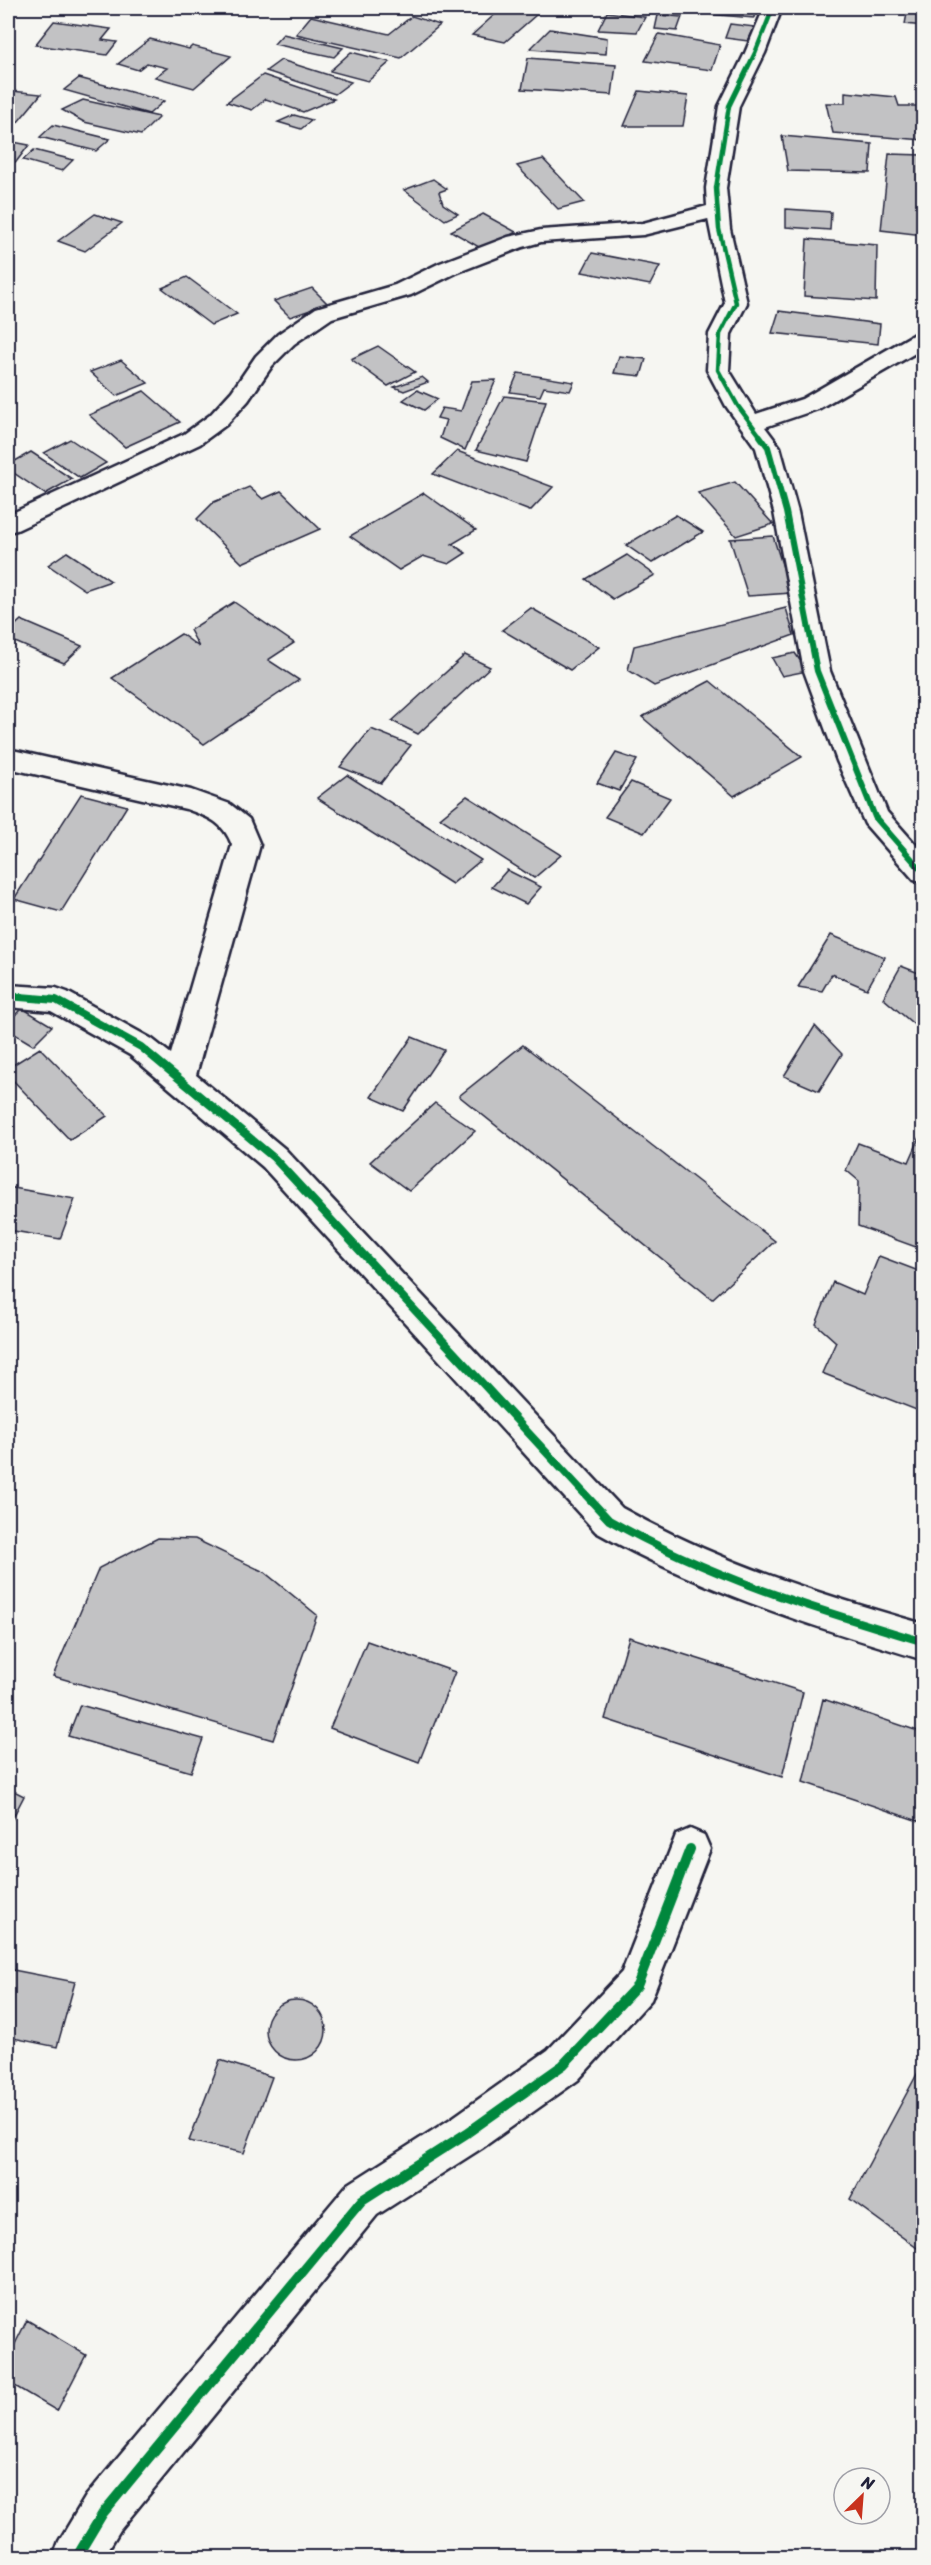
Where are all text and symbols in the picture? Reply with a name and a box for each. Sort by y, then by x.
north arrow [832,2466,892,2526]
text: N [856,2467,880,2499]

